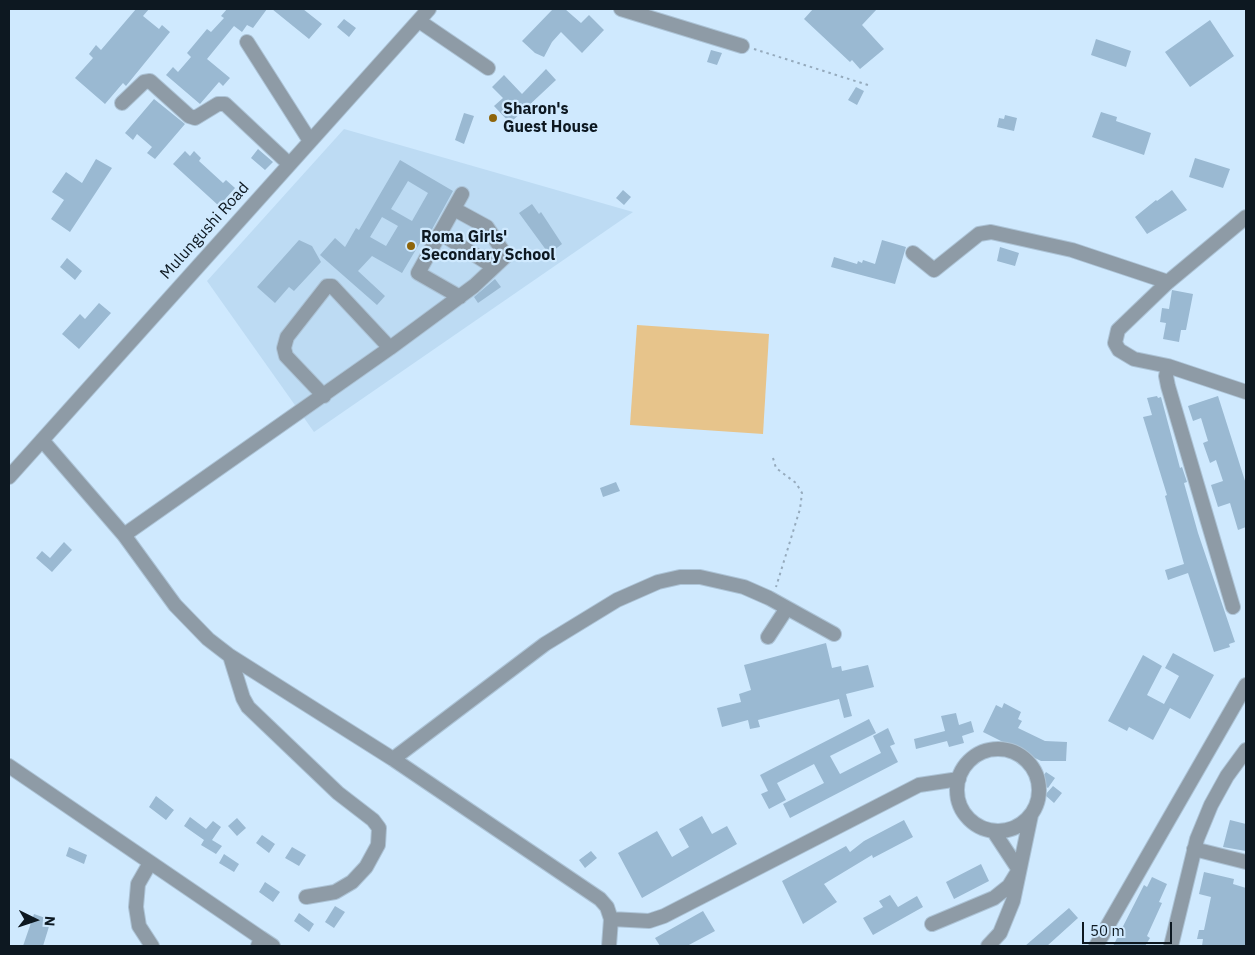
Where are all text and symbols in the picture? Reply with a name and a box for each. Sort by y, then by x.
place label: Sharon's Guest House [503,99,598,137]
marker: Sharon's Guest House [487,112,499,124]
street label: Mulungushi Road [157,179,253,283]
place label: Roma Girls' Secondary School [421,227,555,265]
marker: Roma Girls' Secondary School [405,240,417,252]
north arrow [10,895,60,945]
scale bar [1085,912,1175,944]
text: N [41,915,59,927]
text: 50 m [1090,921,1125,940]

